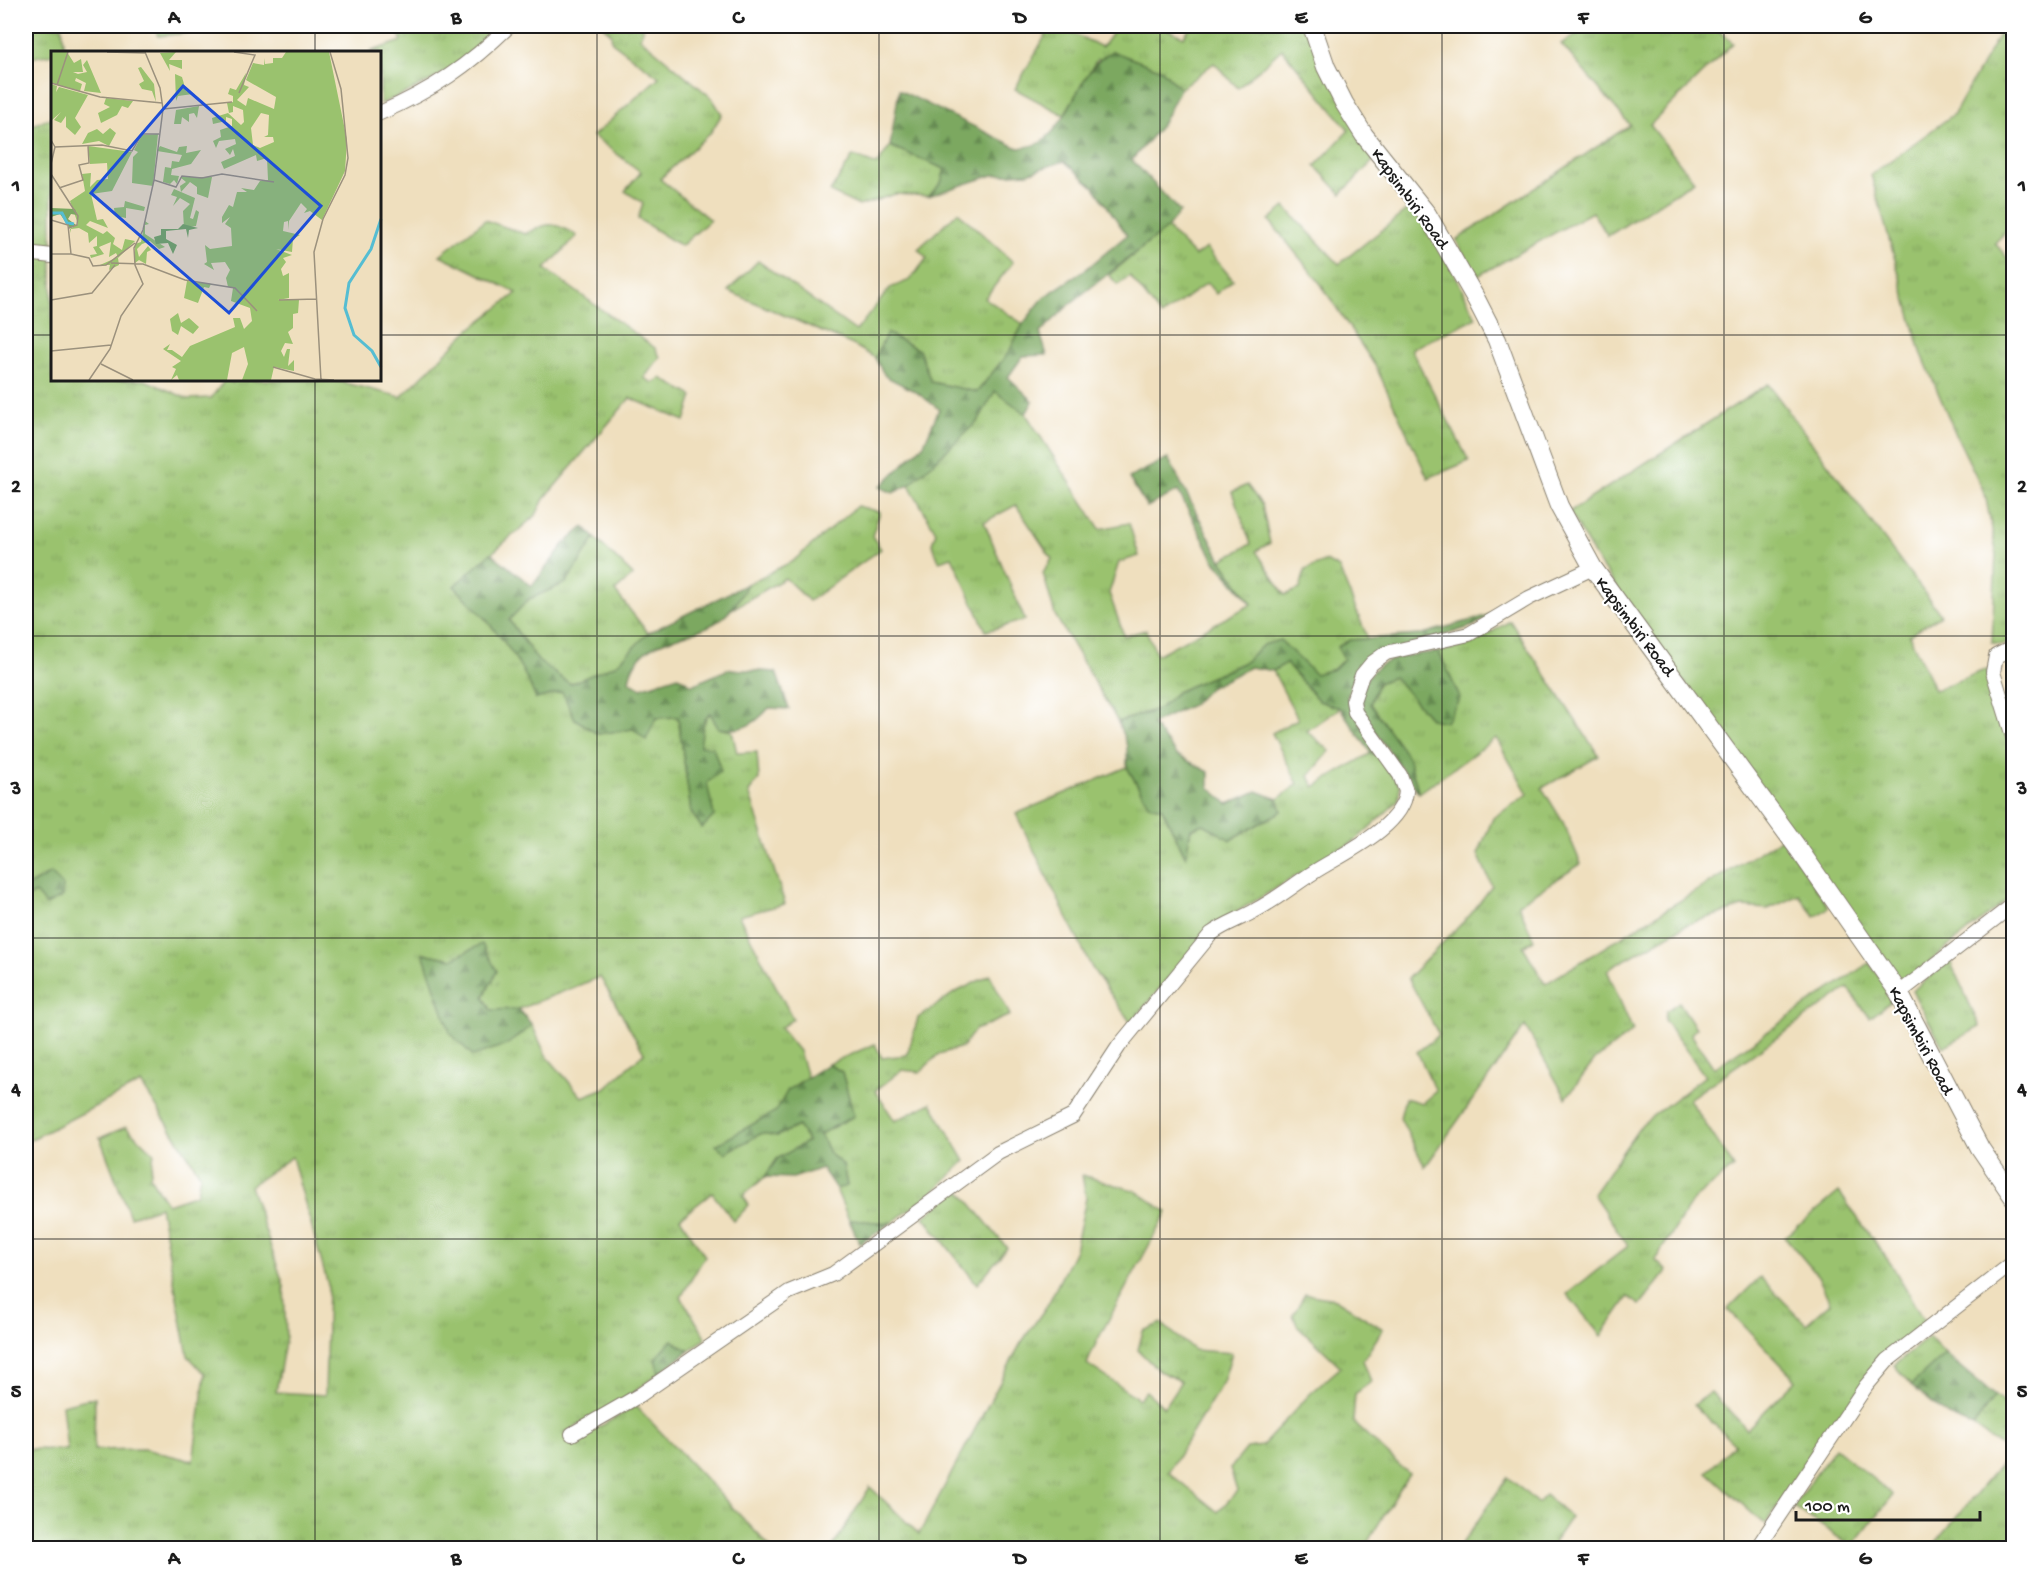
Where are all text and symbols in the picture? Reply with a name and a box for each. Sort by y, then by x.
text: A [167,8,182,31]
text: B [450,8,462,31]
text: C [732,8,746,31]
text: D [1011,8,1027,31]
text: E [1295,8,1309,31]
text: F [1577,8,1590,31]
text: G [1859,8,1873,31]
inset map [51,51,381,381]
street label: Kapsimbiri Road [1365,145,1453,255]
text: 1 [11,176,20,199]
text: 1 [2017,176,2026,199]
text: 2 [11,477,21,500]
text: 2 [2017,477,2027,500]
street label: Kapsimbiri Road [1590,574,1679,683]
text: 3 [10,779,21,802]
text: 3 [2016,779,2027,802]
street label: Kapsimbiri Road [1883,984,1958,1100]
text: 4 [10,1080,21,1103]
text: 4 [2016,1080,2027,1103]
text: 5 [11,1382,22,1405]
text: 5 [2017,1382,2028,1405]
scale bar [1796,1484,1980,1522]
text: 100 m [1804,1497,1850,1518]
text: A [167,1549,182,1572]
text: B [450,1549,462,1572]
text: C [732,1549,746,1572]
text: D [1011,1549,1027,1572]
text: E [1295,1549,1309,1572]
text: F [1577,1549,1590,1572]
text: G [1859,1549,1873,1572]

